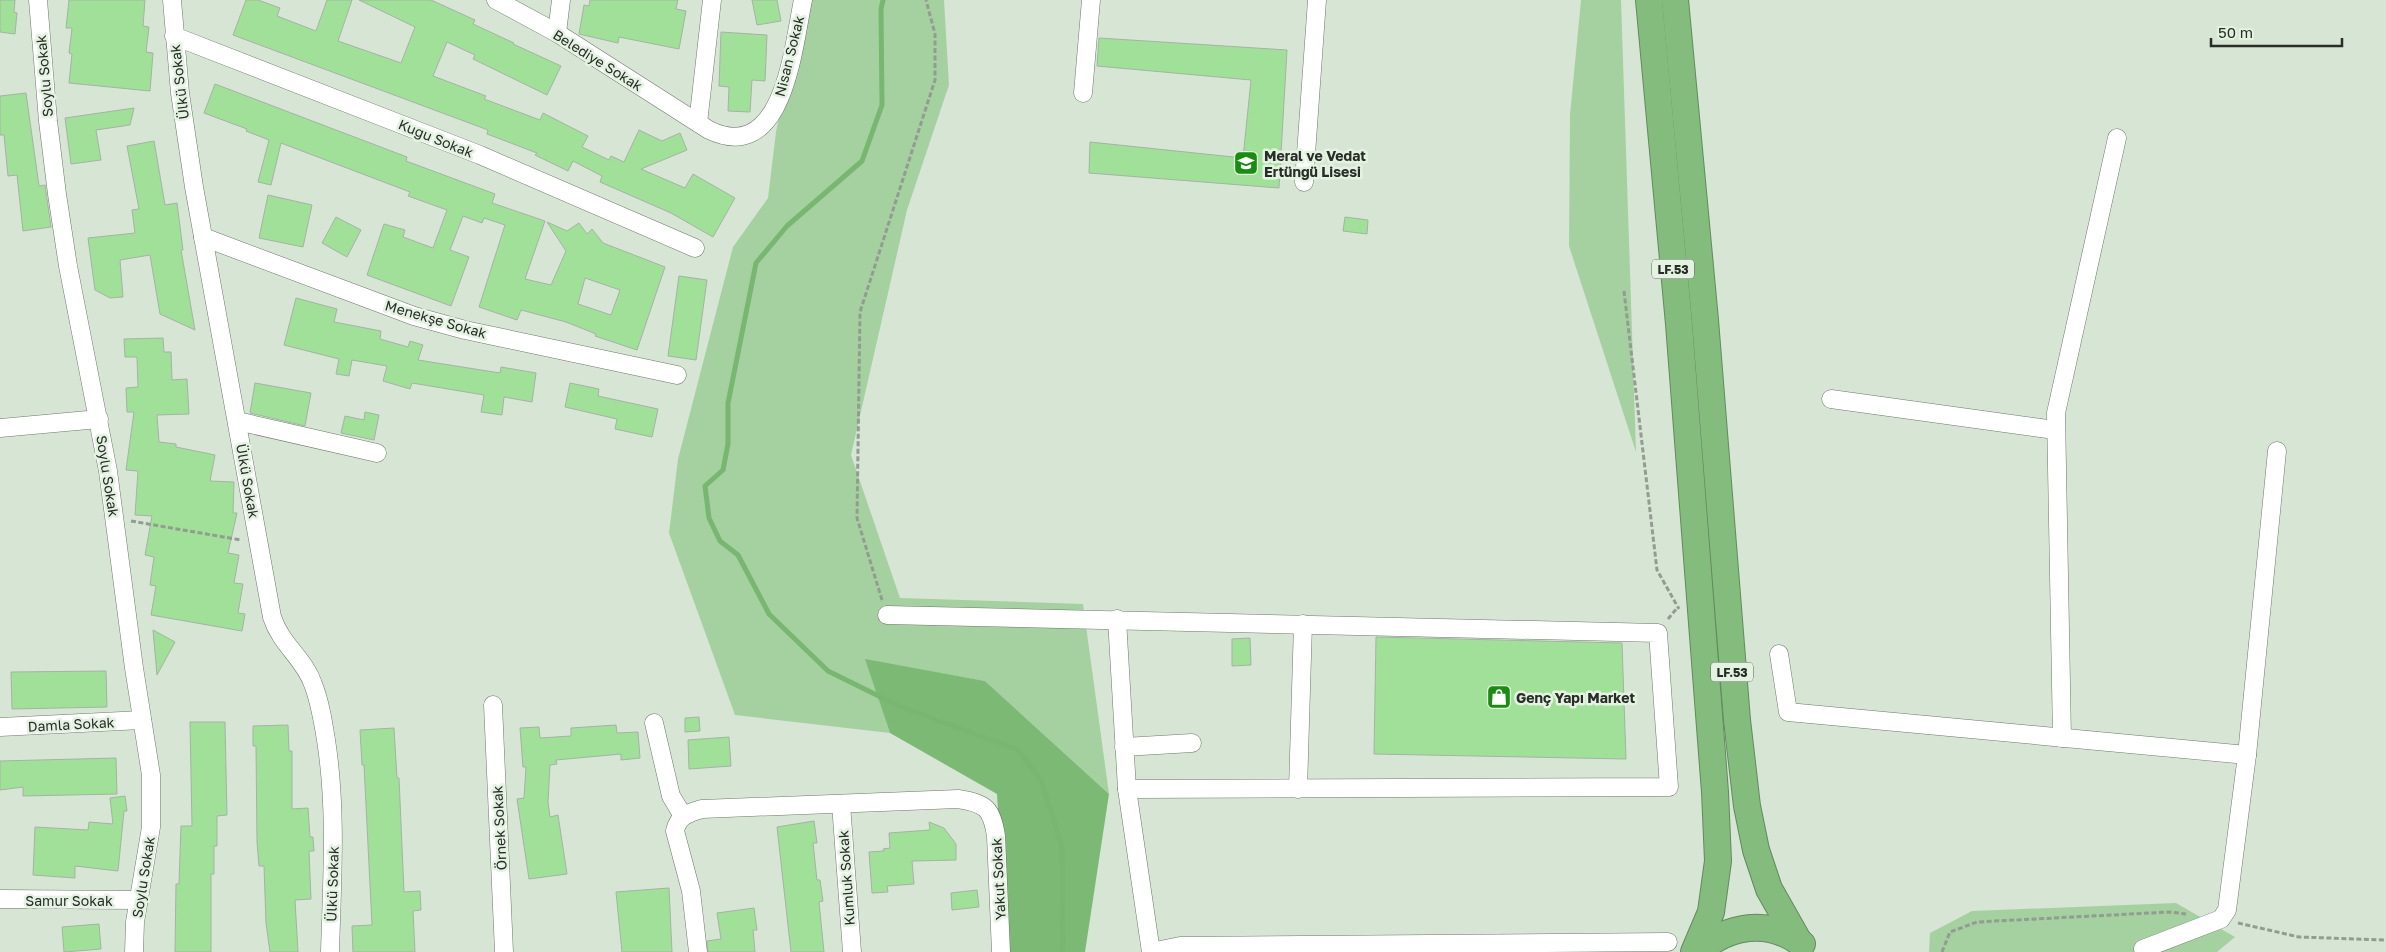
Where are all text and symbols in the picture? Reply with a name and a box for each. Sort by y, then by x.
street label: Nisan Sokak [771,14,807,98]
scale bar [2211,15,2342,47]
text: 50 m [2218,23,2253,41]
street label: Belediye Sokak [550,26,646,94]
street label: Soylu Sokak [32,34,56,118]
street label: Ülkü Sokak [166,43,192,121]
street label: Kuğu Sokak [396,115,476,161]
place label: Meral ve Vedat Ertüngü Lisesi [1264,147,1366,180]
school or university icon: Meral ve Vedat Ertüngü Lisesi [1233,150,1259,176]
road number: LF.53 [1652,260,1694,278]
street label: Menekşe Sokak [383,296,489,342]
street label: Soylu Sokak [93,434,123,518]
street label: Ülkü Sokak [233,442,263,520]
road number: LF.53 [1711,662,1753,682]
shop icon: Genç Yapı Market [1486,684,1512,710]
place label: Genç Yapı Market [1516,689,1635,706]
street label: Damla Sokak [27,713,115,735]
street label: Örnek Sokak [488,785,510,871]
street label: Kumluk Sokak [834,830,858,926]
street label: Soylu Sokak [128,835,158,919]
street label: Yakut Sokak [987,837,1009,920]
street label: Ülkü Sokak [322,846,342,922]
street label: Samur Sokak [25,892,113,909]

